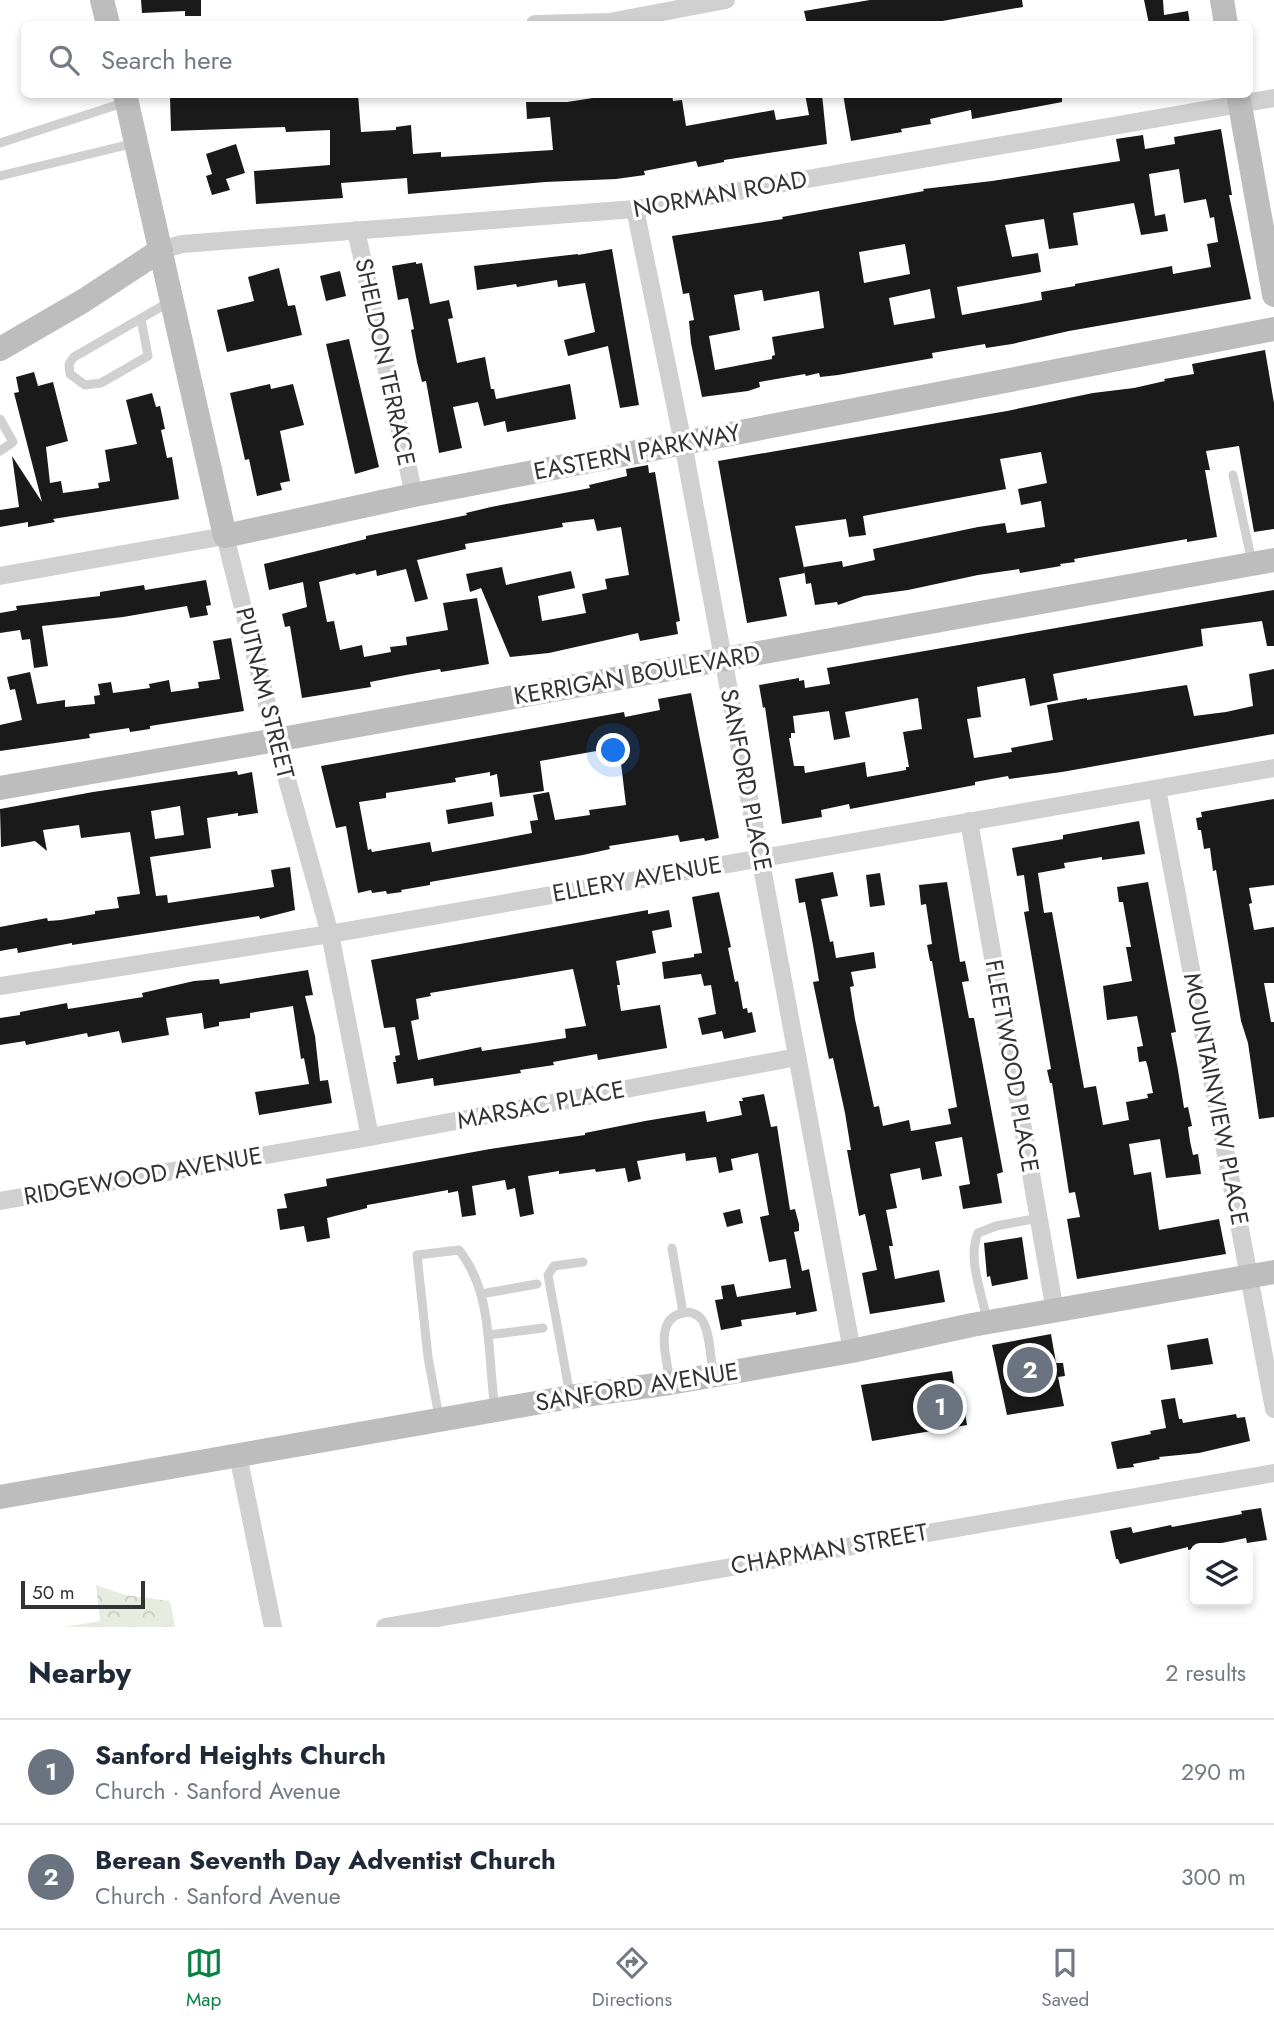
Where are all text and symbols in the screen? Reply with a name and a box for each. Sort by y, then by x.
search box [21,21,1253,98]
icon: search [45,41,83,79]
text: Search here [101,41,233,79]
street label: NORMAN ROAD [630,161,810,226]
street label: SHELDON TERRACE [346,255,425,469]
street label: EASTERN PARKWAY [531,414,744,489]
street label: PUTNAM STREET [227,603,304,782]
street label: KERRIGAN BOULEVARD [511,636,763,713]
street label: SANFORD PLACE [712,686,781,874]
your location [596,733,630,767]
street label: ELLERY AVENUE [549,846,724,911]
street label: FLEETWOOD PLACE [977,957,1048,1175]
street label: MOUNTAINVIEW PLACE [1175,970,1258,1228]
street label: MARSAC PLACE [454,1071,628,1138]
street label: RIDGEWOOD AVENUE [21,1137,265,1214]
pin: 2 [1007,1344,1053,1396]
street label: SANFORD AVENUE [533,1353,741,1420]
pin: 1 [917,1381,963,1433]
street label: CHAPMAN STREET [728,1514,930,1583]
map controls [1190,1543,1253,1606]
button: layers [1190,1543,1253,1606]
scale bar [21,1578,145,1610]
text: 50 m [32,1579,75,1606]
text: Nearby [28,1651,131,1694]
text: 2 results [1165,1656,1246,1690]
text: Sanford Heights Church [95,1736,386,1774]
text: 1 [45,1755,57,1789]
text: 290 m [1181,1755,1246,1789]
text: Church · Sanford Avenue [95,1774,341,1808]
text: Berean Seventh Day Adventist Church [95,1841,556,1879]
text: 2 [43,1860,59,1894]
text: 300 m [1181,1860,1246,1894]
text: Church · Sanford Avenue [95,1879,341,1913]
tab: Map [185,1944,223,2013]
tab: Directions [592,1944,672,2013]
tab: Saved [1041,1944,1089,2013]

